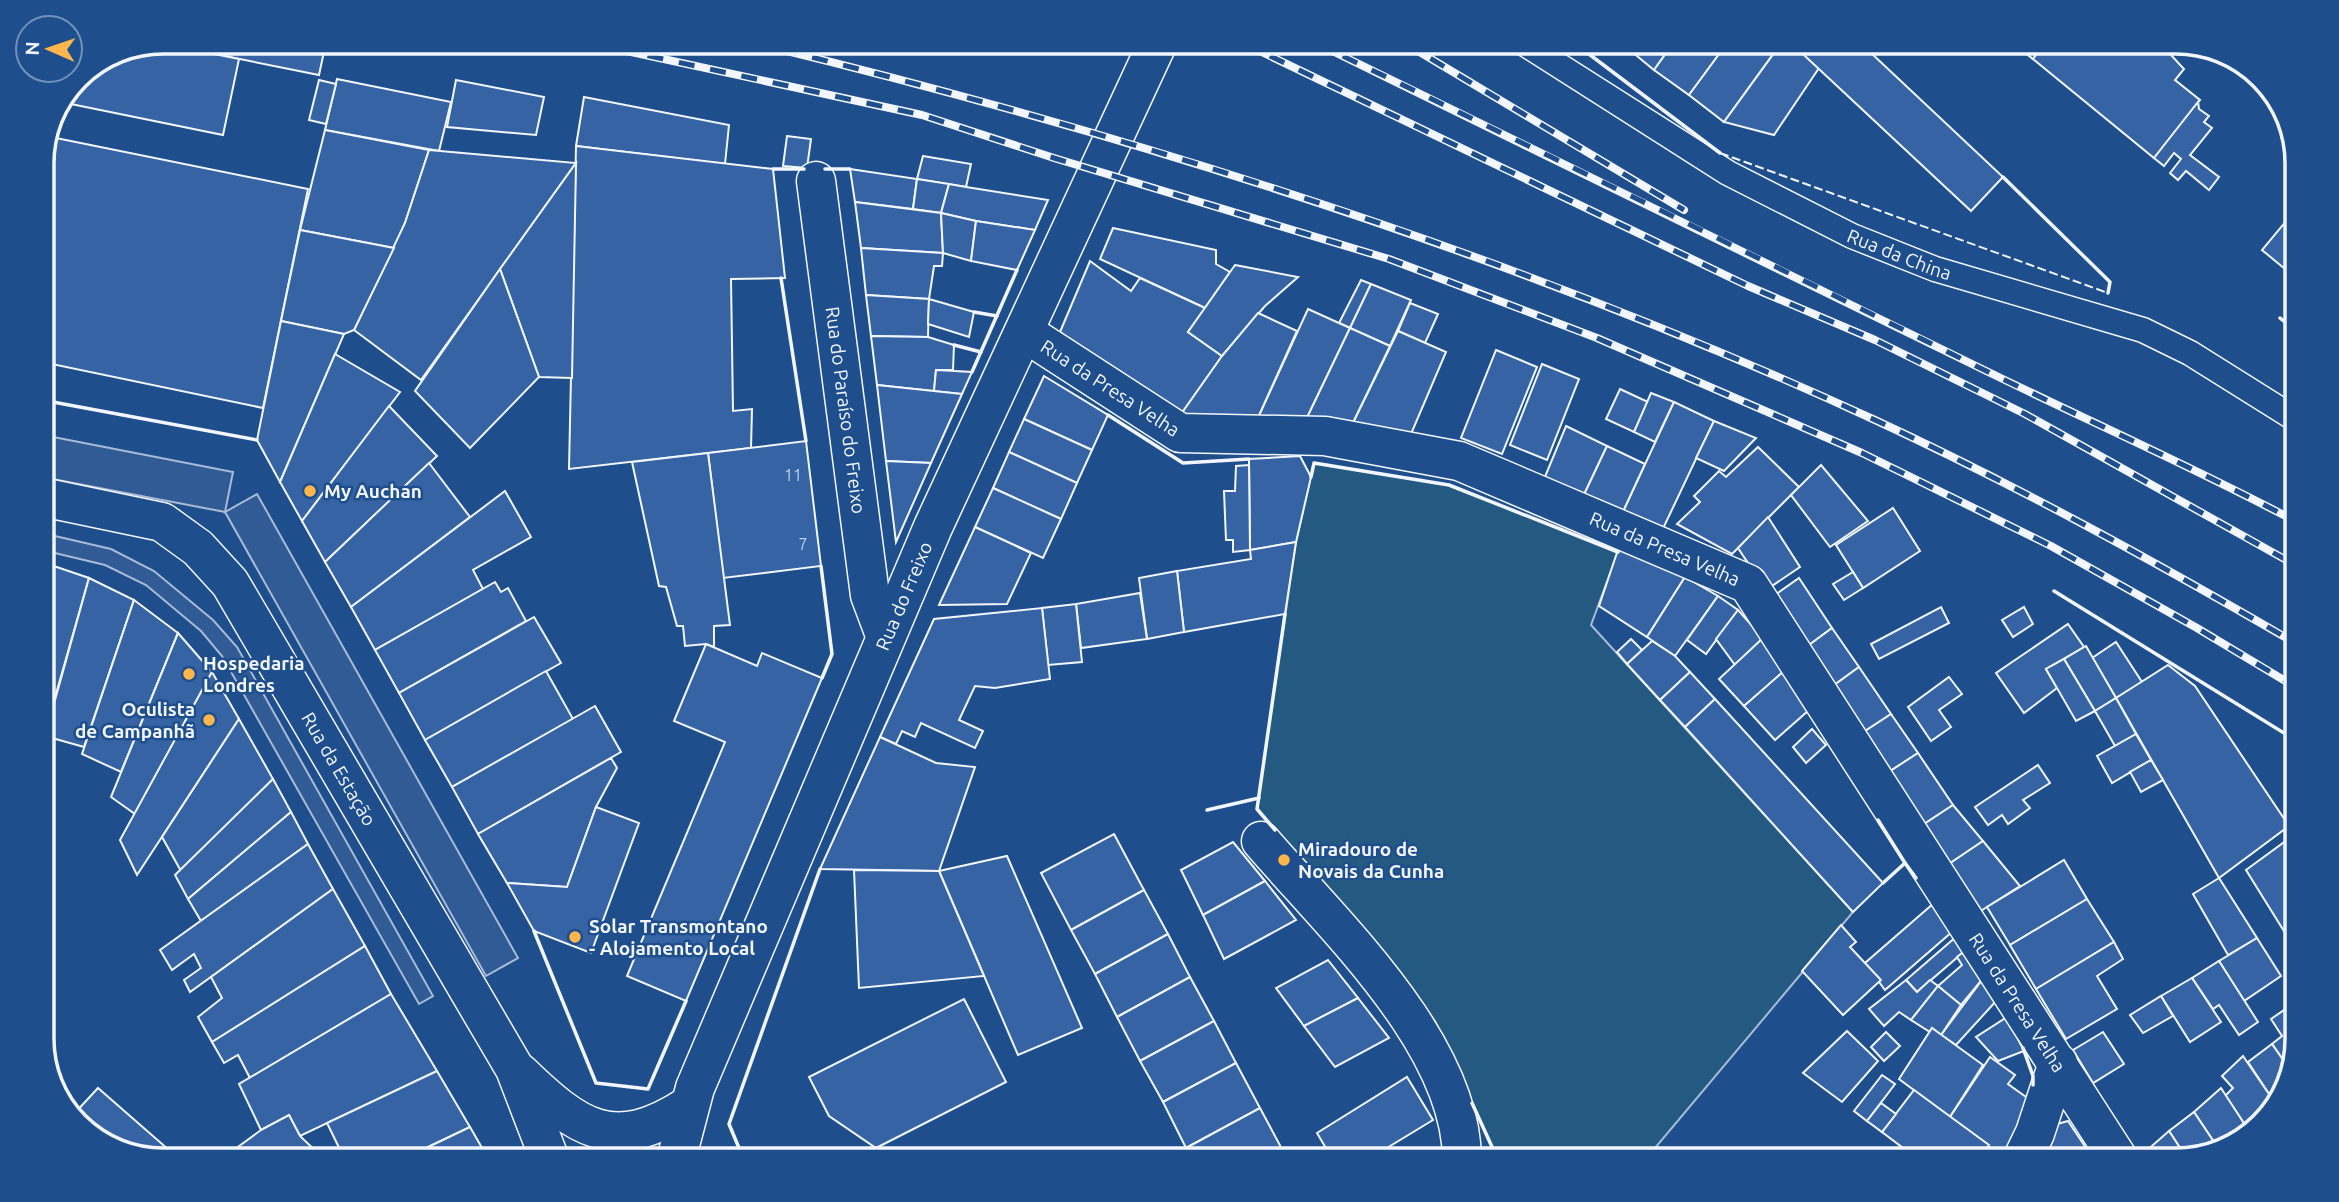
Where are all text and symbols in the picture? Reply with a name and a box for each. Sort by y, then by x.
north arrow [14,14,84,84]
text: N [21,41,43,56]
street label: Rua da China [1844,224,1954,284]
street label: Rua do Paraíso do Freixo [821,305,870,515]
street label: Rua da Presa Velha [1037,335,1184,441]
house number: 11 [784,466,802,484]
place label: My Auchan [324,480,422,502]
marker: My Auchan [302,483,318,499]
street label: Rua da Presa Velha [1587,507,1743,590]
house number: 7 [798,535,808,553]
street label: Rua do Freixo [871,538,937,654]
place label: Hospedaria Londres [203,652,305,696]
marker: Hospedaria Londres [181,666,197,682]
place label: Oculista de Campanhã [75,698,195,742]
street label: Rua da Estação [297,708,381,830]
marker: Oculista de Campanhã [201,712,217,728]
place label: Miradouro de Novais da Cunha [1298,838,1444,882]
marker: Miradouro de Novais da Cunha [1276,852,1292,868]
place label: Solar Transmontano - Alojamento Local [589,915,768,959]
marker: Solar Transmontano - Alojamento Local [567,929,583,945]
street label: Rua da Presa Velha [1965,929,2070,1076]

